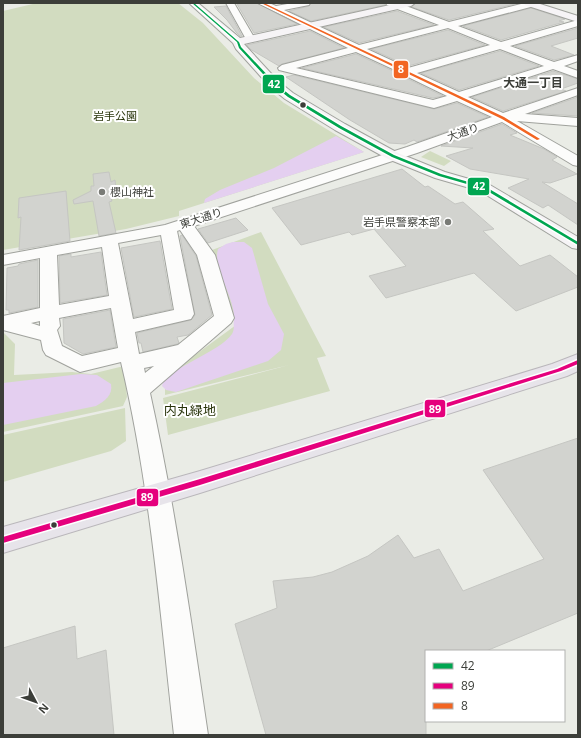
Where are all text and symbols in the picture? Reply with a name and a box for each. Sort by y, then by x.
line badge: 8 [393,60,409,79]
text: 8 [398,61,404,76]
line badge: 42 [262,74,285,94]
district label: 大通一丁目 [503,74,563,91]
text: 42 [268,76,280,91]
unlabelled marker [298,100,308,110]
park label: 岩手公園 [93,108,137,123]
street label: 大通り [445,119,481,144]
line badge: 42 [467,177,490,196]
text: 42 [473,178,485,193]
place label: 櫻山神社 [110,184,154,199]
marker: 櫻山神社 [97,187,107,197]
street label: 東大通り [178,204,224,231]
place label: 岩手県警察本部 [363,214,440,229]
marker: 岩手県警察本部 [443,217,453,227]
line badge: 89 [424,399,446,418]
park label: 内丸緑地 [164,401,216,419]
text: 89 [429,401,441,416]
line badge: 89 [136,488,159,507]
text: 89 [141,489,153,504]
unlabelled marker [49,520,59,530]
legend [425,650,565,722]
text: 42 [461,657,475,674]
text: 89 [461,677,475,694]
north arrow [16,682,56,722]
text: 8 [461,697,468,714]
text: N [35,701,53,717]

